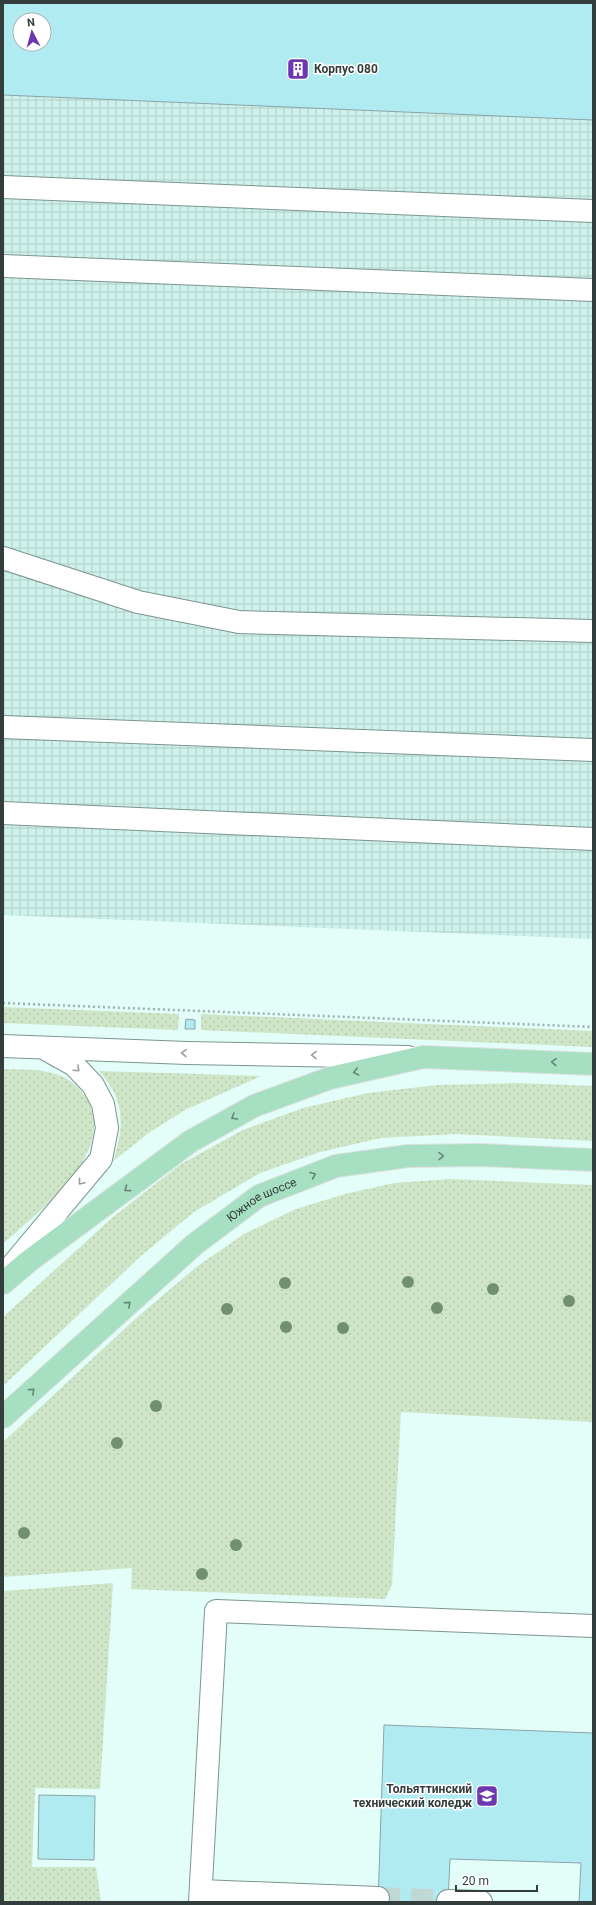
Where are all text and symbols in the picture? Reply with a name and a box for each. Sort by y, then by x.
north arrow [12,12,52,52]
text: N [26,16,36,29]
building icon: Корпус 080 [285,56,311,82]
place label: Корпус 080 [314,62,378,76]
one-way arrow [181,1049,187,1057]
one-way arrow [311,1051,317,1059]
one-way arrow [551,1058,557,1067]
one-way arrow [72,1064,80,1071]
one-way arrow [353,1067,360,1076]
one-way arrow [231,1112,238,1119]
one-way arrow [438,1151,444,1160]
one-way arrow [310,1171,317,1179]
street label: Южное шоссе [224,1175,299,1225]
one-way arrow [79,1177,86,1185]
one-way arrow [124,1184,131,1191]
one-way arrow [124,1302,131,1309]
one-way arrow [27,1388,35,1396]
place label: Тольяттинский технический коледж [353,1782,473,1810]
school or university icon: Тольяттинский технический коледж [474,1783,500,1809]
scale bar [456,1867,537,1893]
text: 20 m [462,1874,489,1888]

